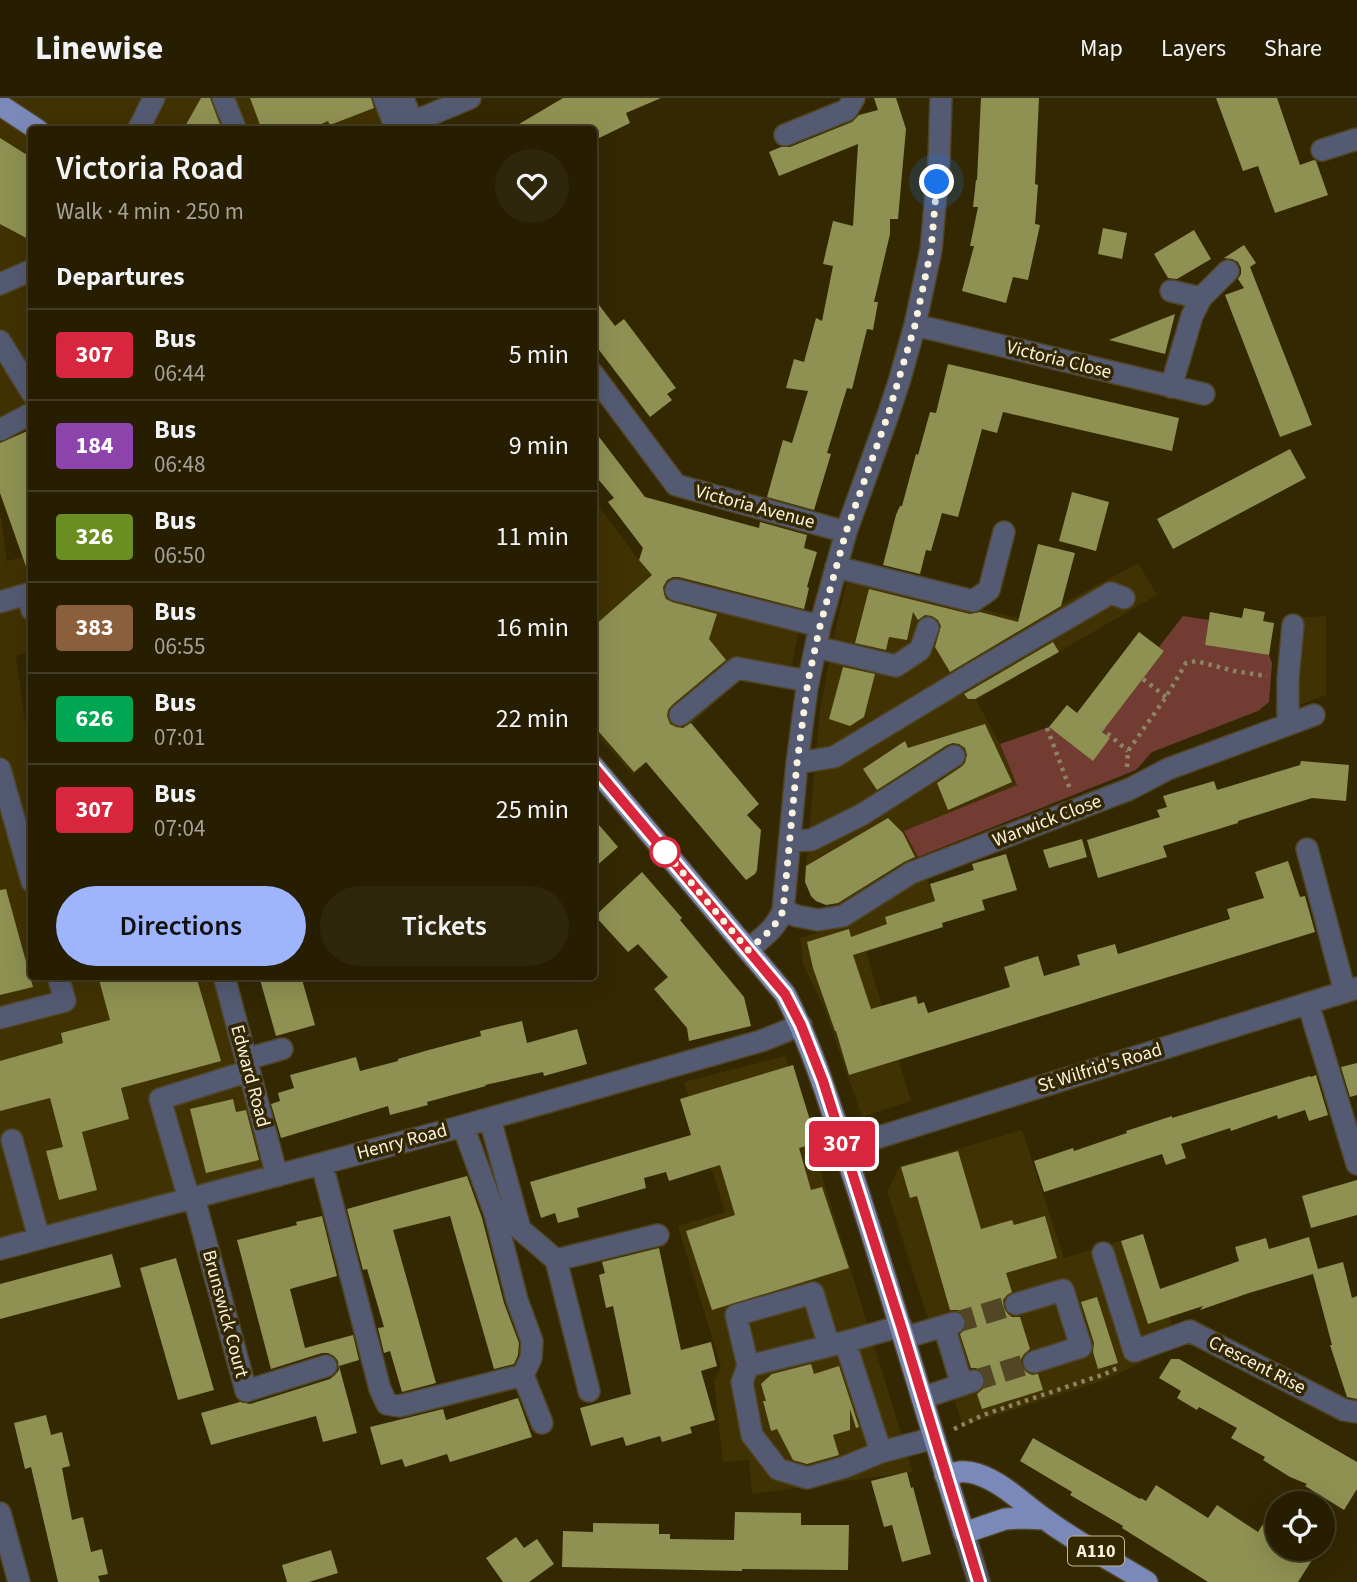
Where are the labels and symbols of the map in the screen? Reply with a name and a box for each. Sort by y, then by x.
your location [919,164,954,199]
street label: Victoria Close [1004,334,1114,386]
street label: Victoria Avenue [692,478,818,536]
street label: Warwick Close [989,788,1105,854]
unlabelled marker [650,837,680,867]
street label: Edward Road [223,1022,277,1130]
street label: St Wilfrid's Road [1035,1036,1165,1100]
street label: Henry Road [354,1117,450,1167]
line badge: 307 [802,1121,882,1167]
street label: Brunswick Court [195,1247,255,1381]
street label: Crescent Rise [1204,1329,1310,1401]
road number: A110 [1068,1536,1124,1566]

